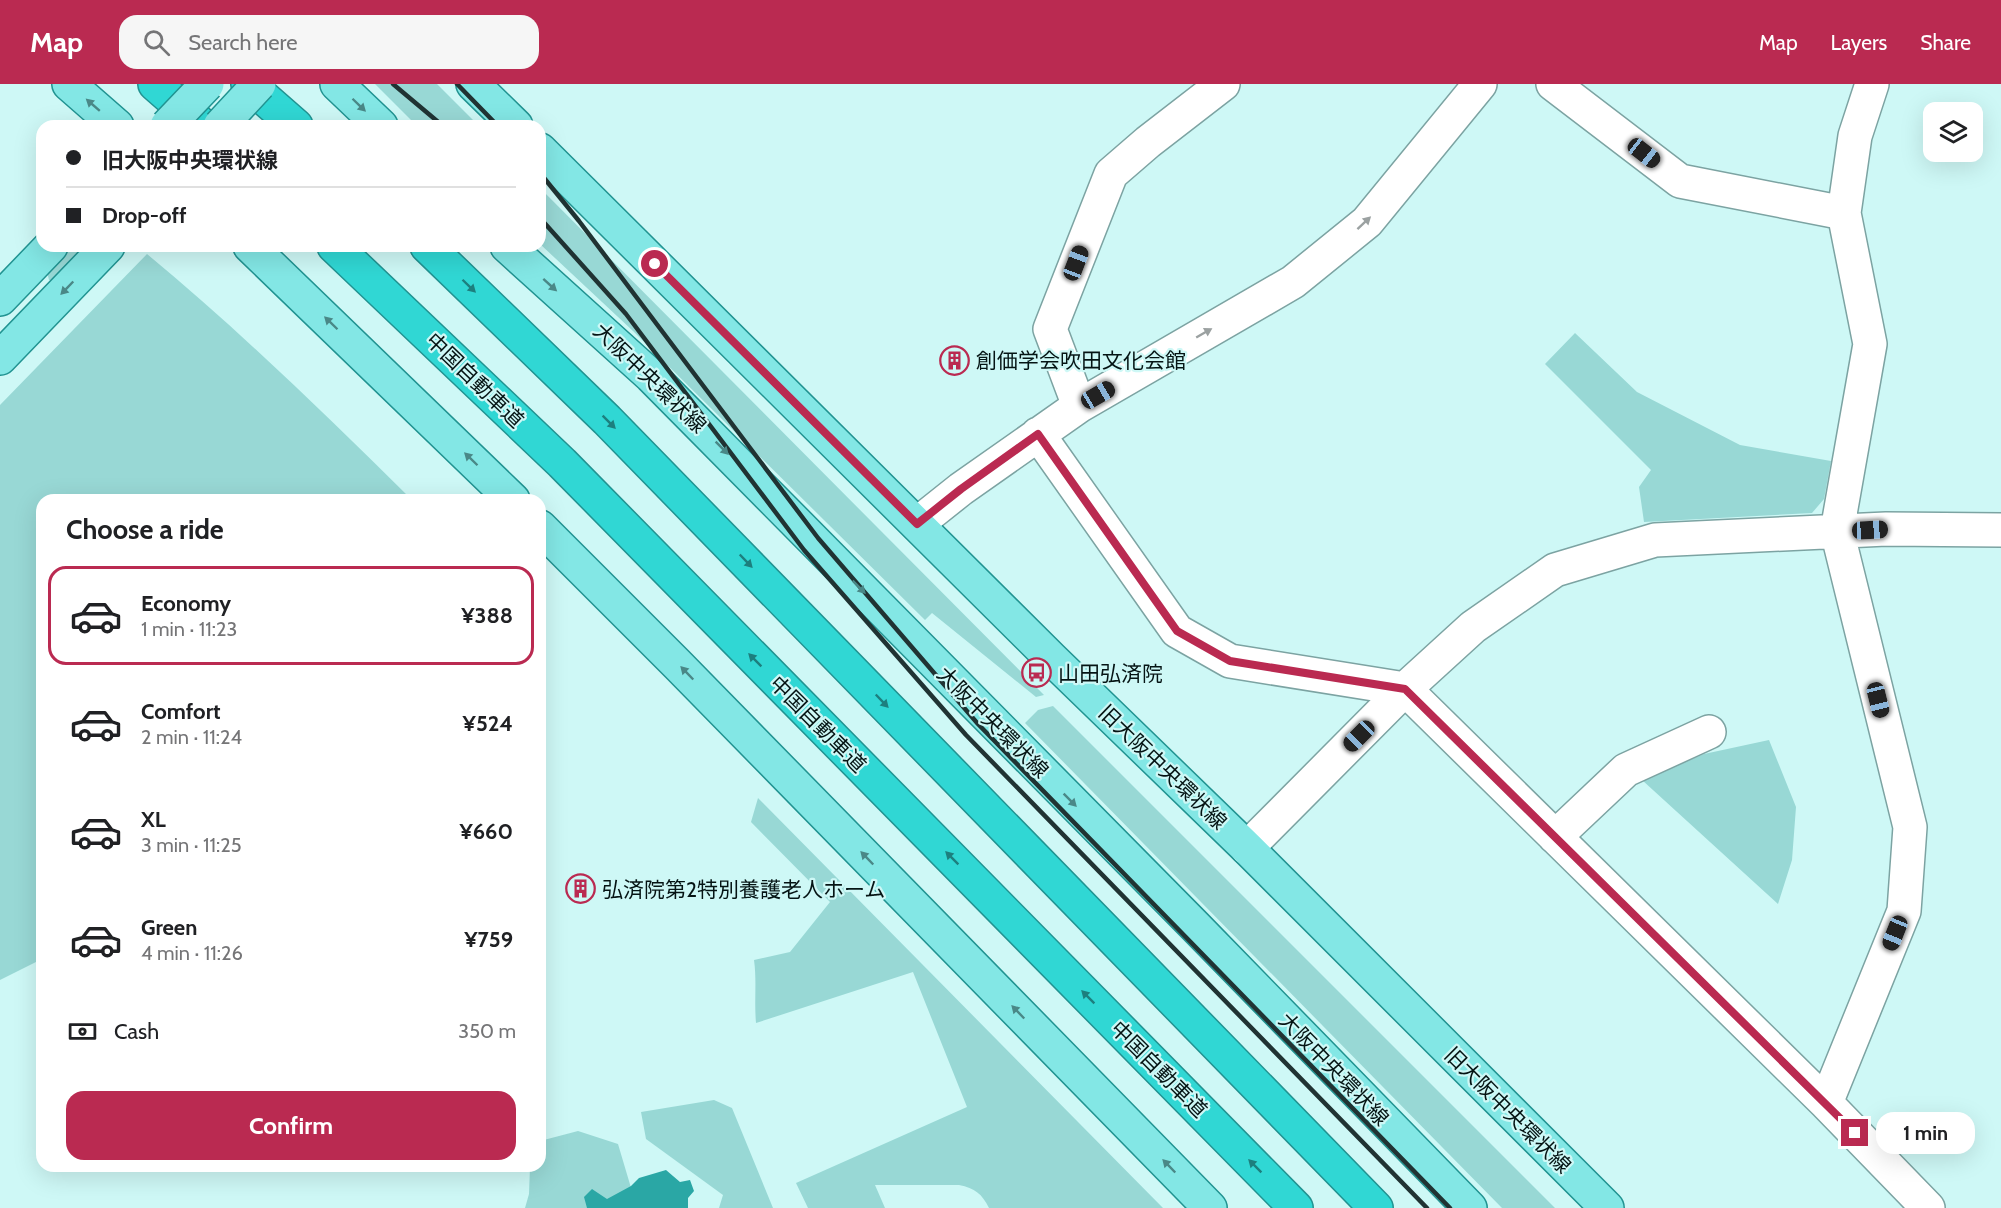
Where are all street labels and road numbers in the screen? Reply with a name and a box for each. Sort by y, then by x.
street label: 大阪中央環状線 [588,318,712,438]
street label: 中国自動車道 [421,327,529,433]
street label: 大阪中央環状線 [932,661,1054,783]
street label: 中国自動車道 [765,671,871,777]
street label: 旧大阪中央環状線 [1094,700,1232,834]
street label: 大阪中央環状線 [1274,1007,1394,1131]
street label: 中国自動車道 [1106,1016,1212,1122]
street label: 旧大阪中央環状線 [1440,1042,1576,1178]

